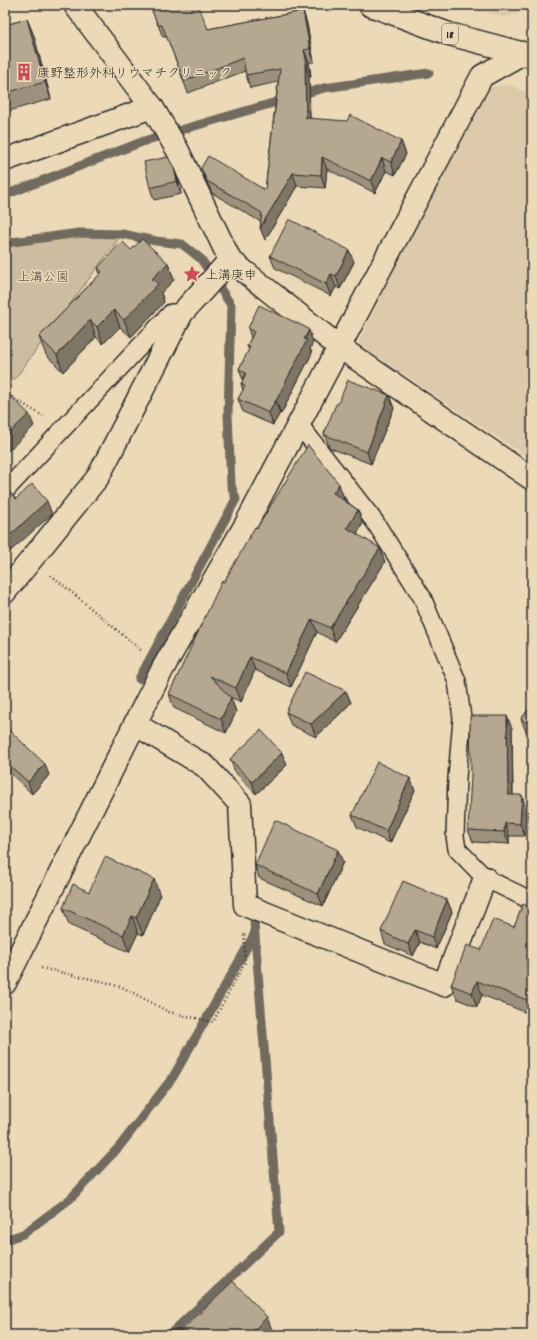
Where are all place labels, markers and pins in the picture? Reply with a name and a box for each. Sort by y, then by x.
building icon: 康野整形外科リウマチクリニック [14,62,34,82]
place label: 康野整形外科リウマチクリニック [37,65,232,84]
place icon: 上溝庚申 [182,264,202,284]
place label: 上溝庚申 [205,267,257,286]

